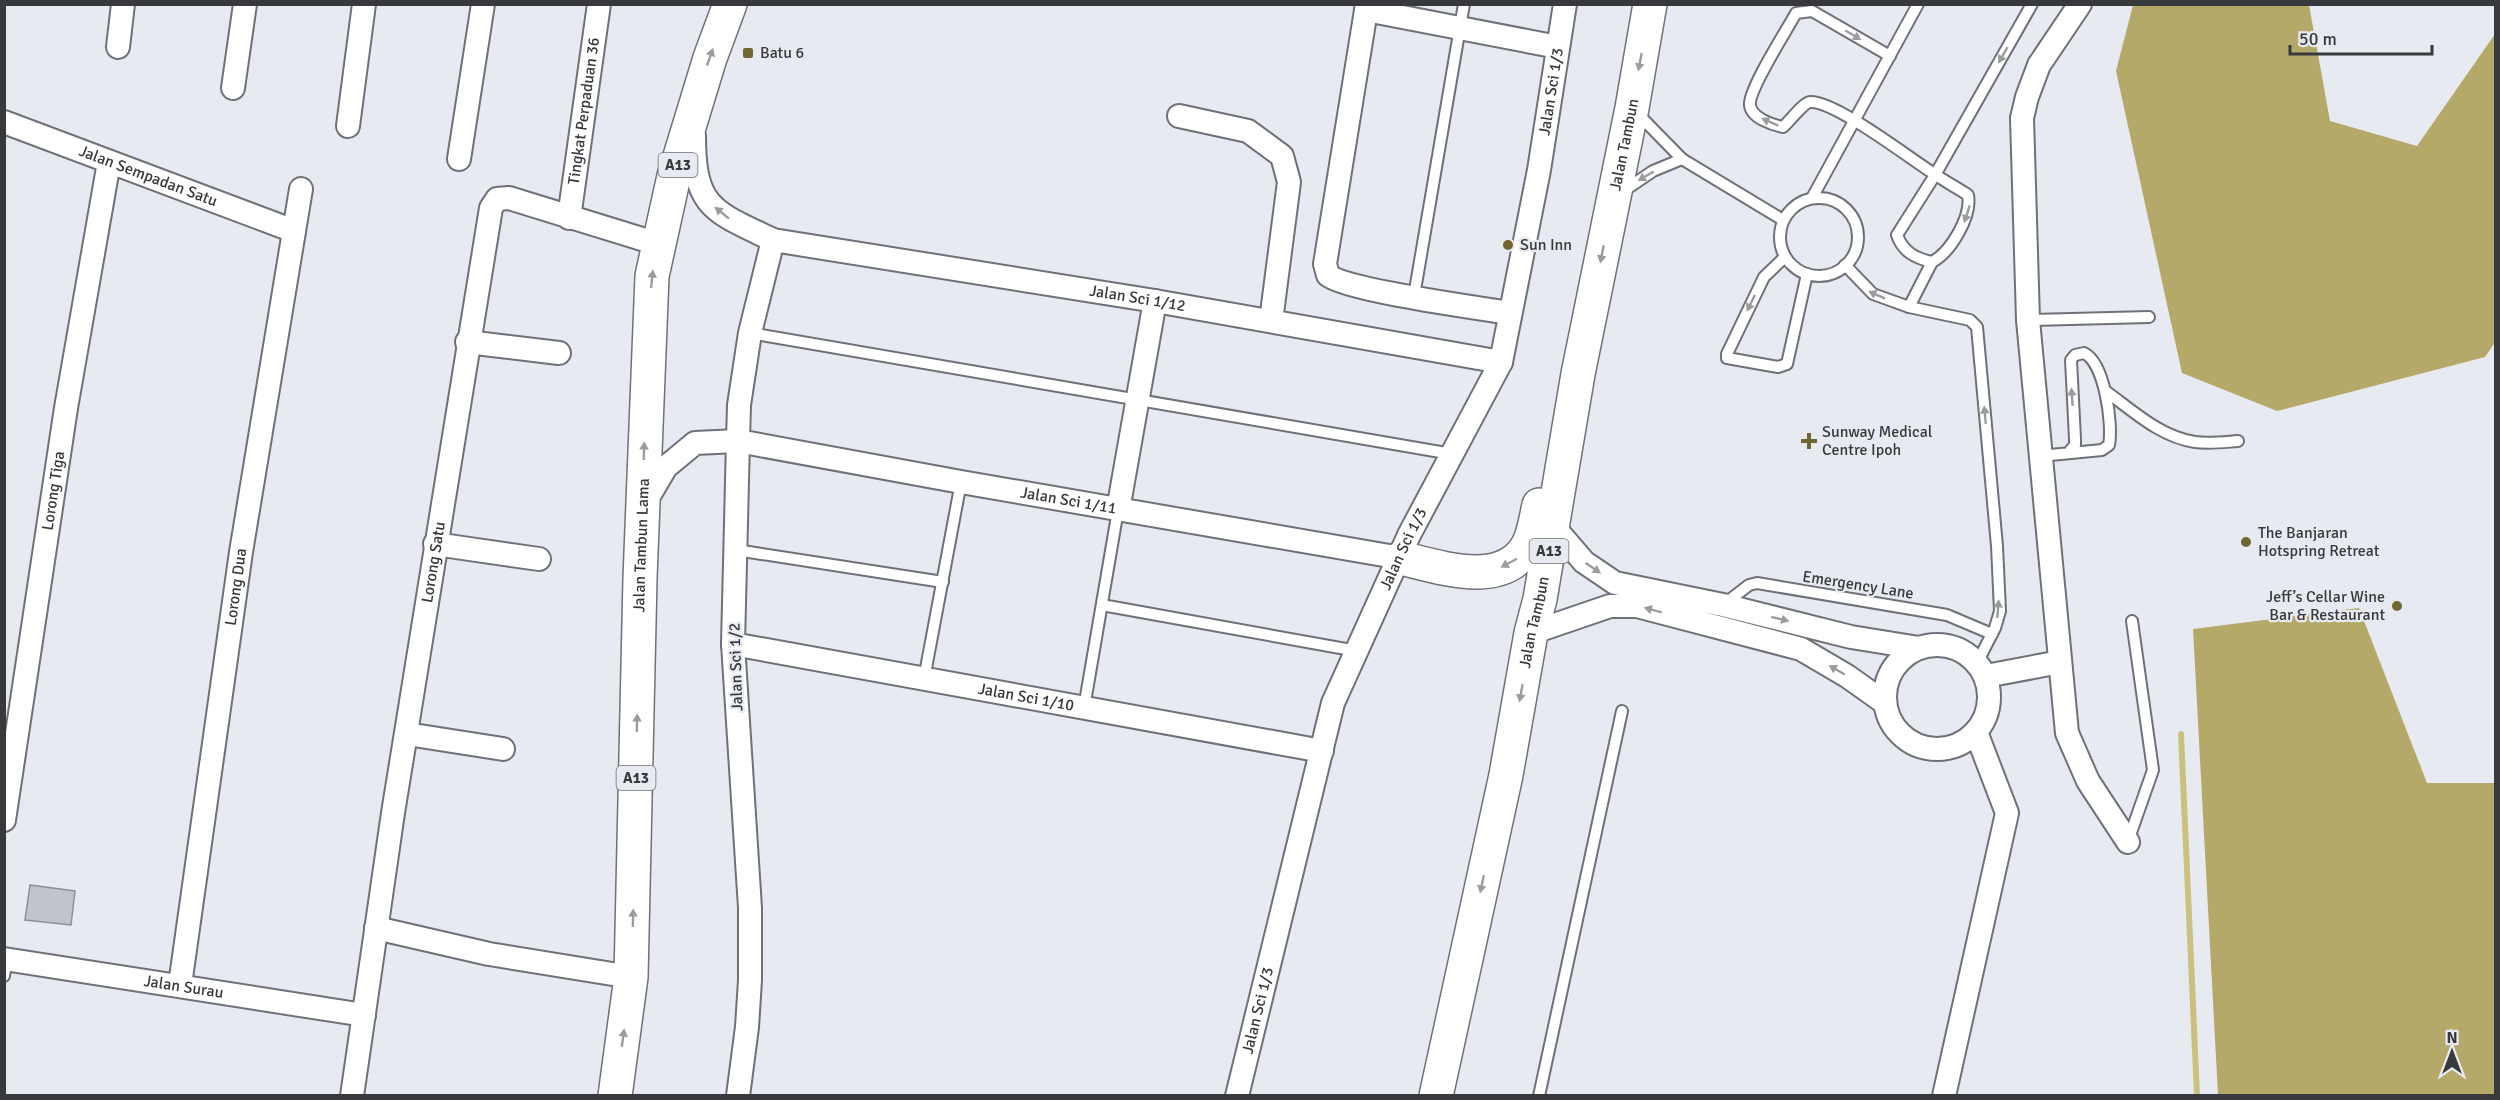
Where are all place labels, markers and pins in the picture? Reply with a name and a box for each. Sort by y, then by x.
place label: Batu 6 [760,43,804,63]
marker: Batu 6 [741,46,755,60]
place label: Sun Inn [1520,235,1572,255]
marker: Sun Inn [1501,238,1515,252]
place label: Sunway Medical Centre Ipoh [1822,422,1933,460]
marker: Sunway Medical Centre Ipoh [1800,432,1818,450]
place label: The Banjaran Hotspring Retreat [2258,523,2380,561]
marker: The Banjaran Hotspring Retreat [2239,535,2253,549]
place label: Jeff’s Cellar Wine Bar & Restaurant [2266,587,2385,625]
marker: Jeff’s Cellar Wine Bar & Restaurant [2390,599,2404,613]

